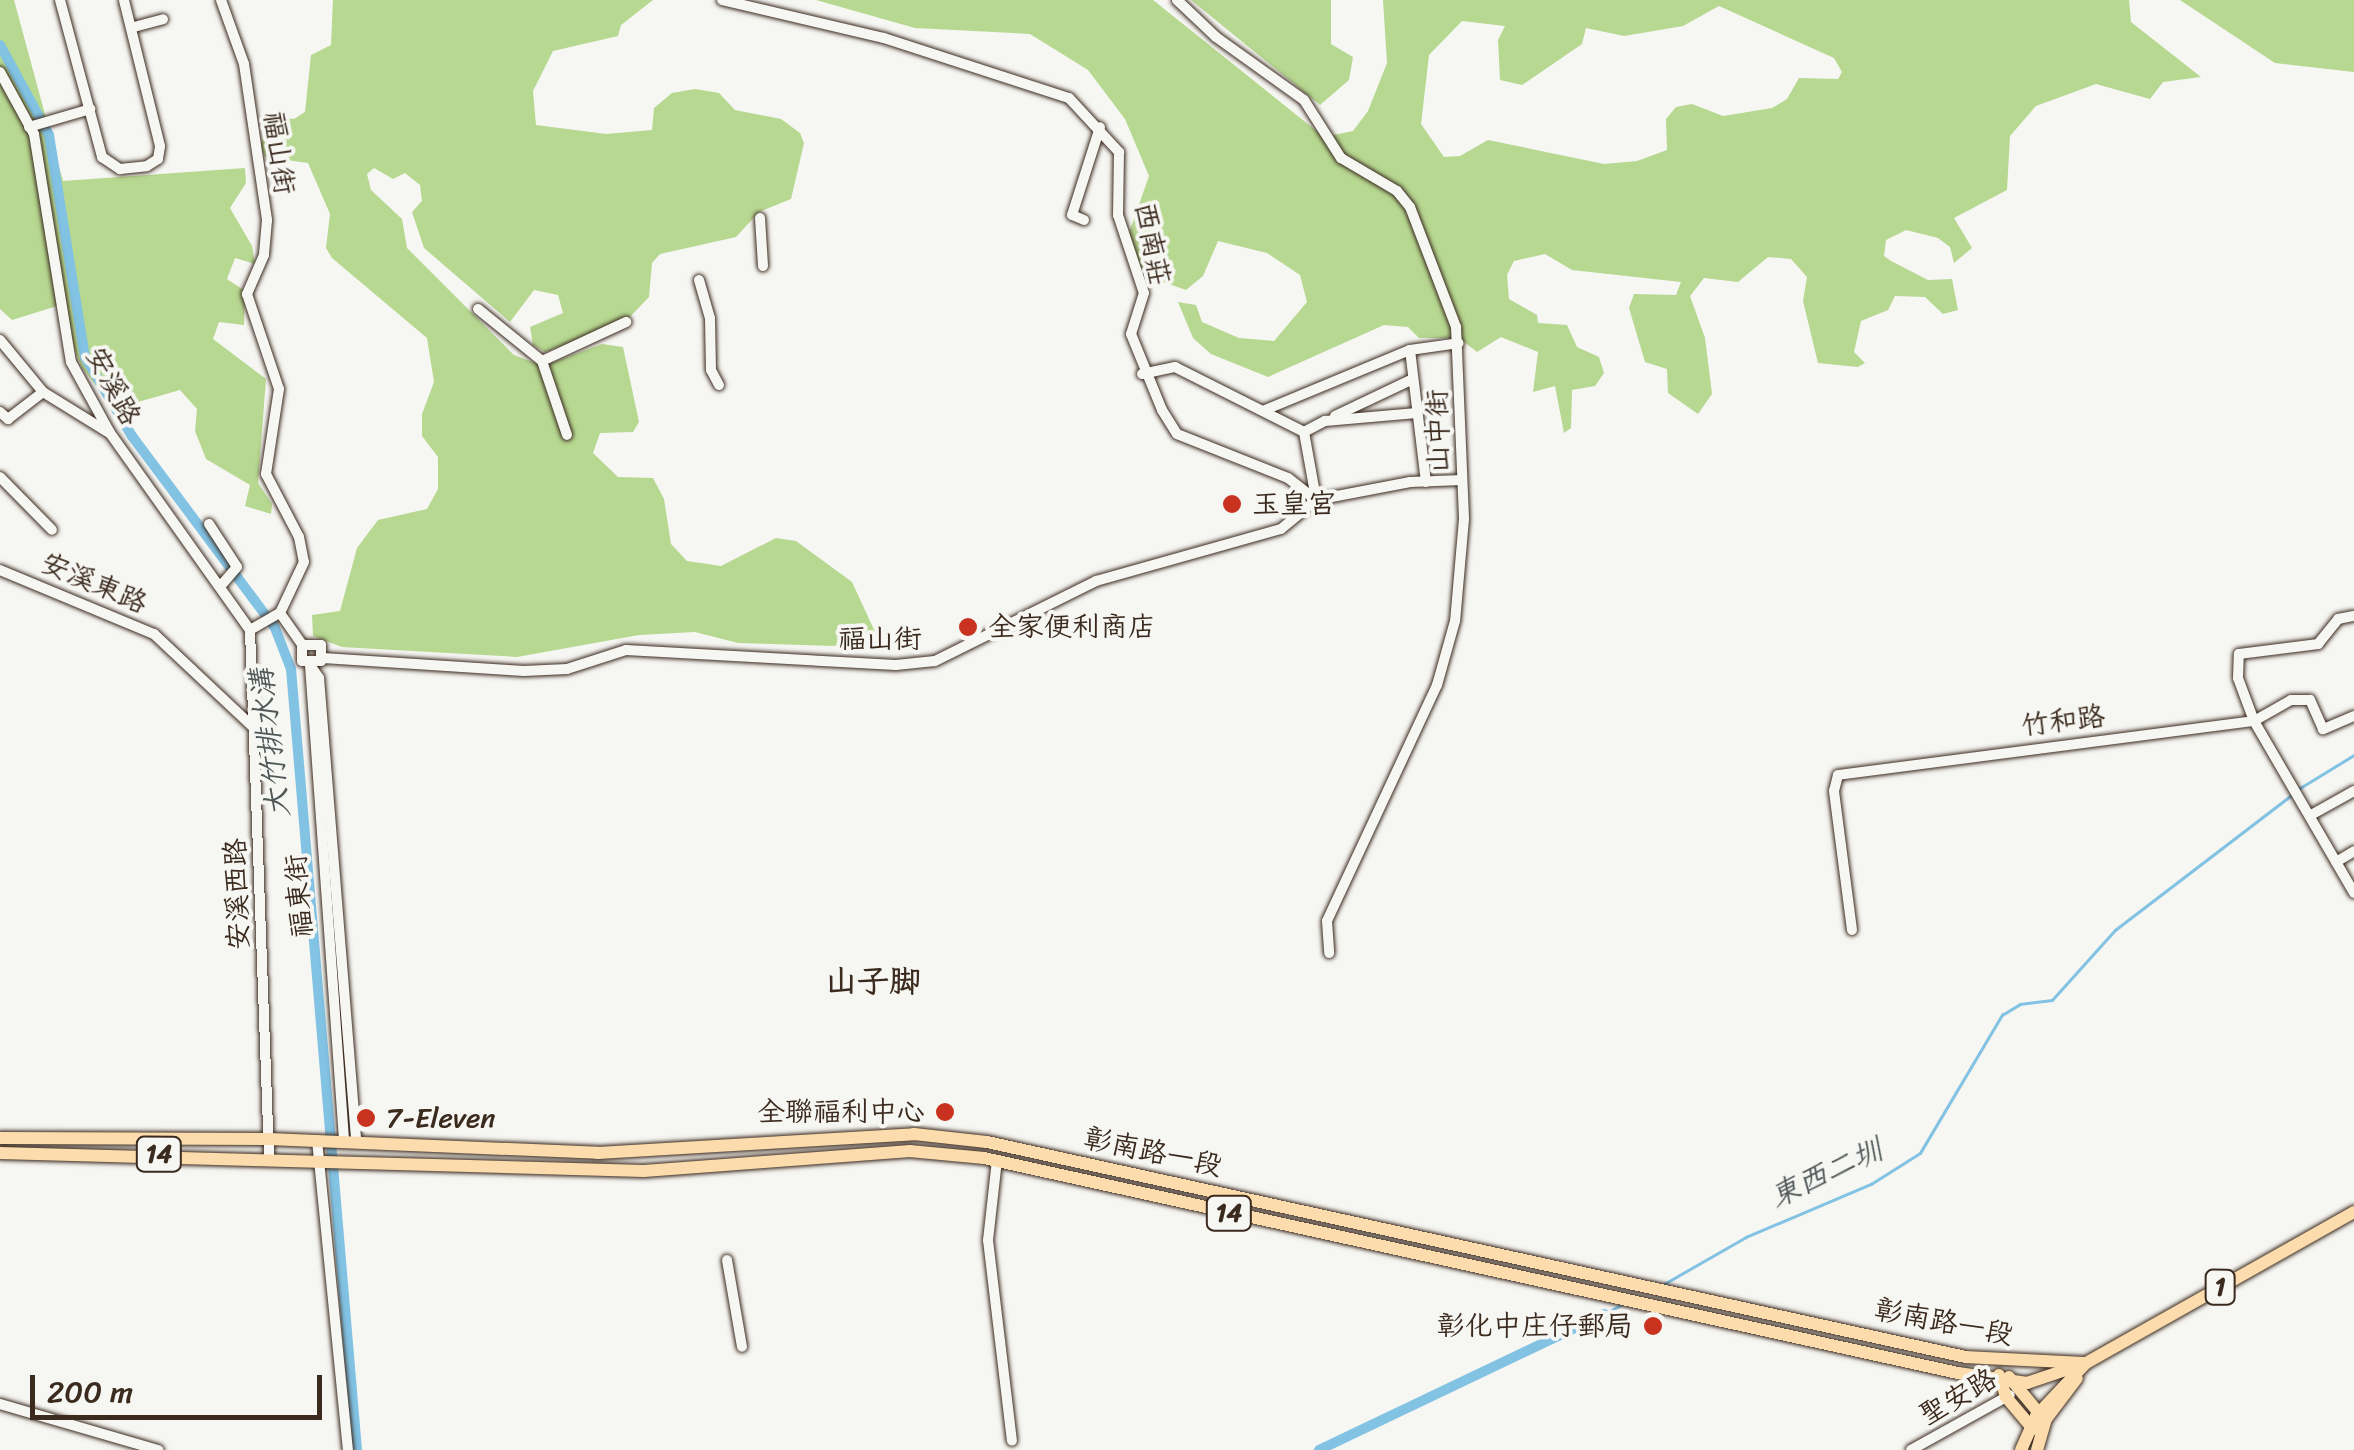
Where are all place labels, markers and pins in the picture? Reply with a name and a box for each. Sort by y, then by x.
place label: 玉皇宮 [1252,487,1336,521]
marker: 玉皇宮 [1221,493,1243,515]
place label: 全家便利商店 [988,610,1156,644]
marker: 全家便利商店 [957,616,979,638]
place label: 全聯福利中心 [757,1095,925,1129]
place label: 7-Eleven [386,1101,496,1135]
marker: 全聯福利中心 [934,1101,956,1123]
marker: 7-Eleven [355,1107,377,1129]
place label: 彰化中庄仔郵局 [1437,1309,1633,1343]
marker: 彰化中庄仔郵局 [1642,1315,1664,1337]

